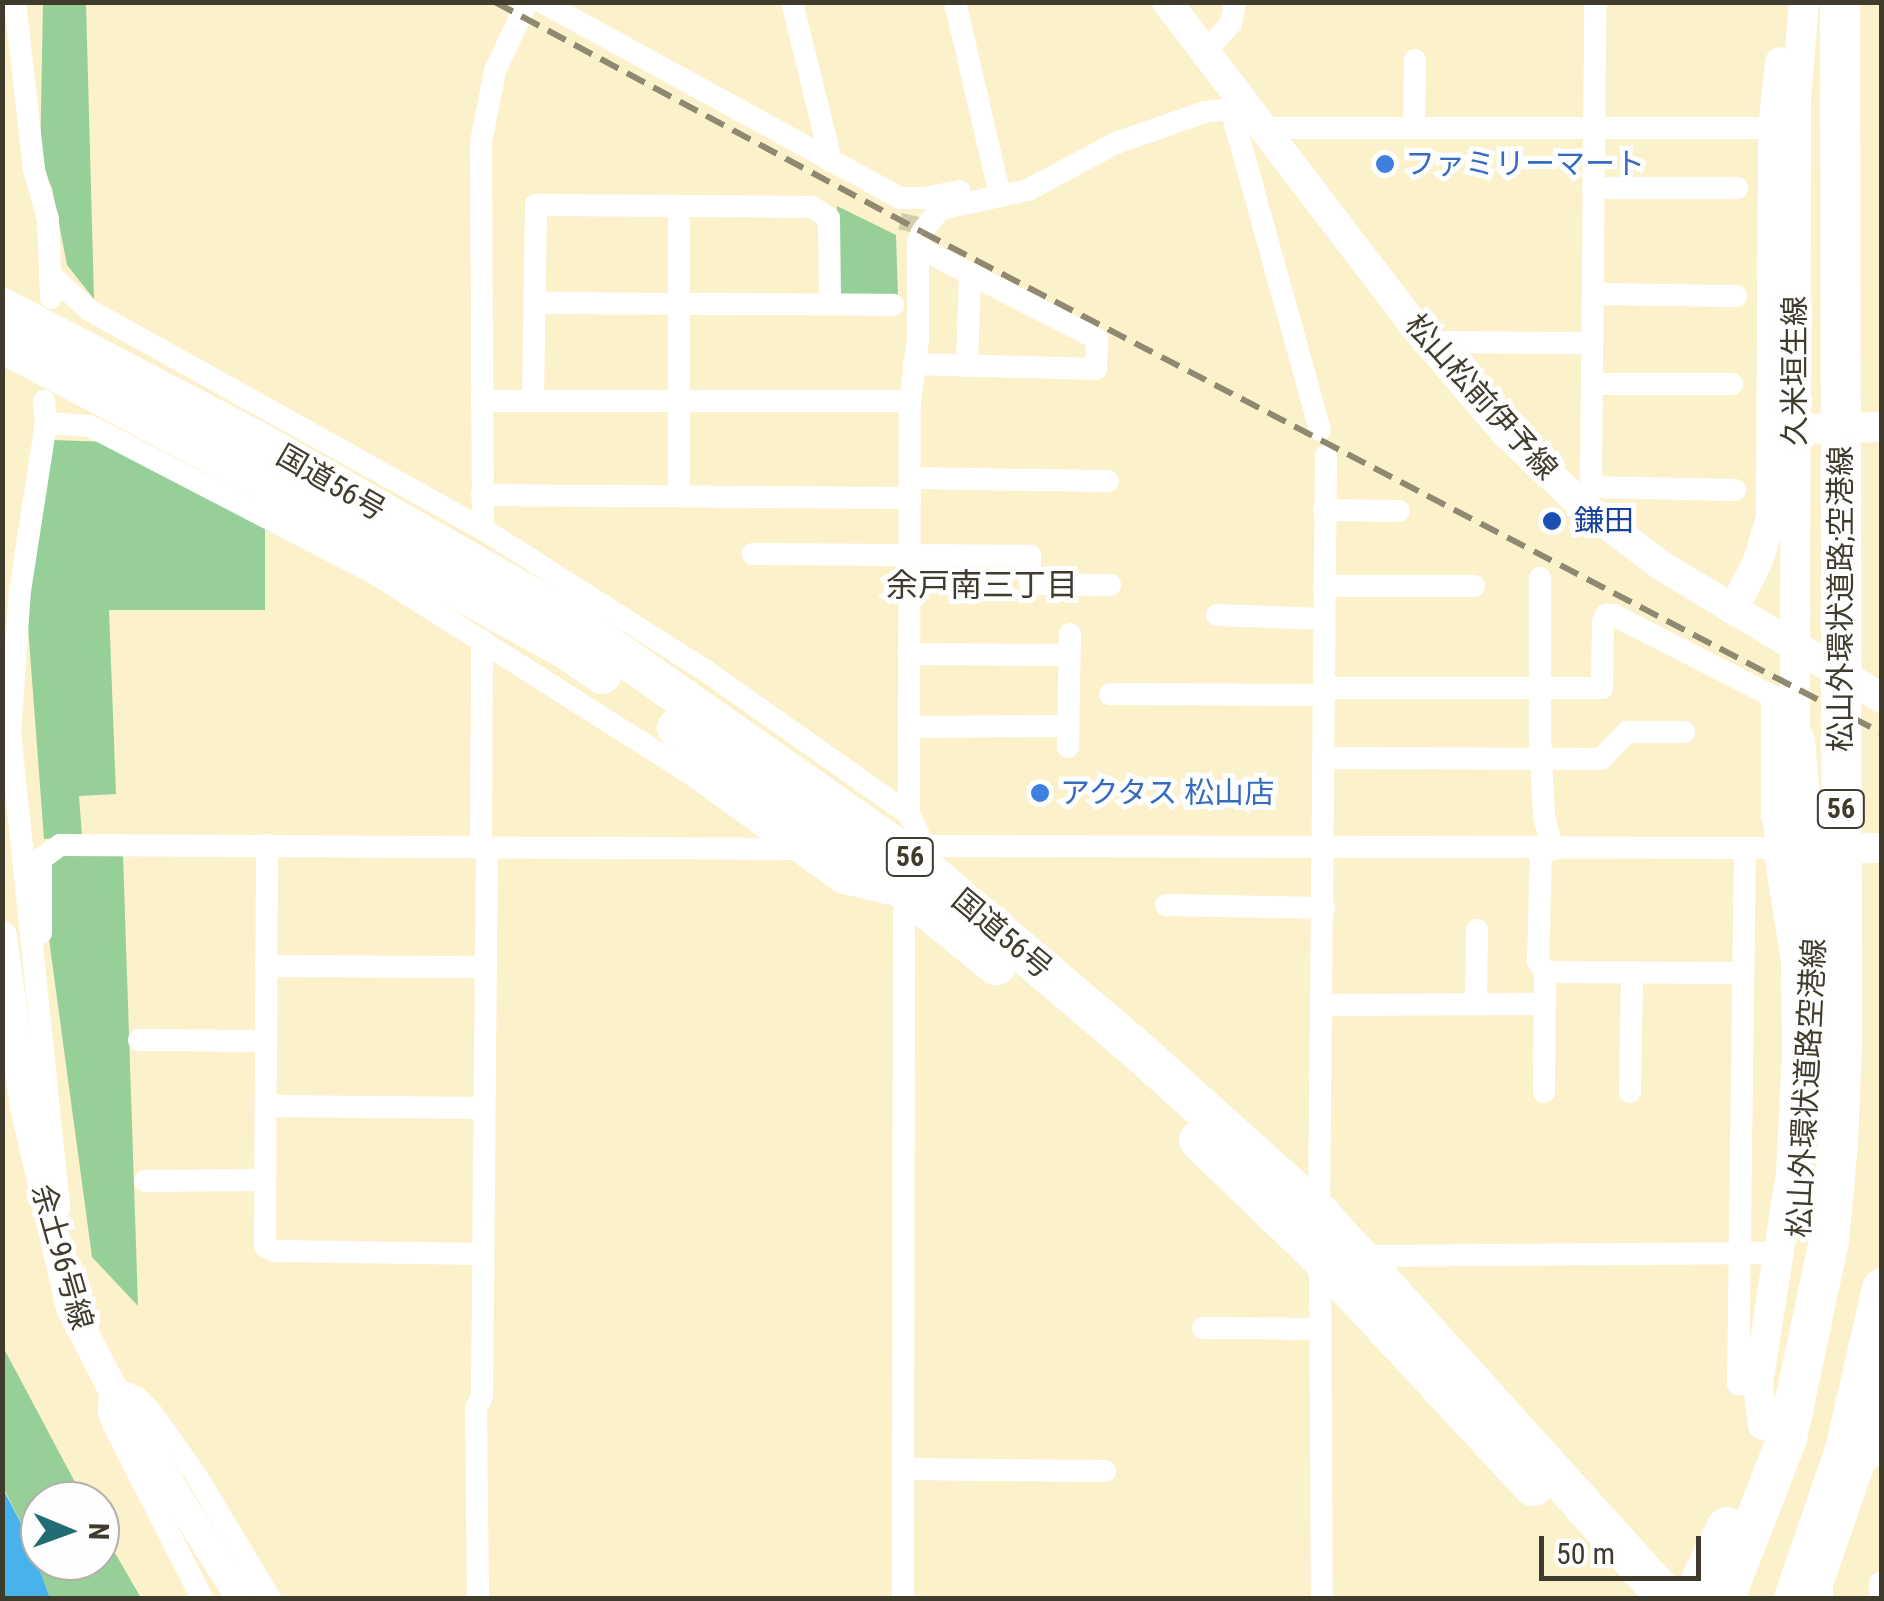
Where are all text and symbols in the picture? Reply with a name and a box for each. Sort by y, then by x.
place label: ファミリーマート [1405,146,1645,182]
marker: ファミリーマート [1374,153,1396,175]
street label: 久米垣生線 [1777,296,1813,446]
street label: 松山松前伊予線 [1397,307,1565,487]
street label: 国道56号 [270,438,392,528]
street label: 松山外環状道路;空港線 [1823,446,1859,752]
place label: 鎌田 [1574,503,1634,539]
marker: 鎌田 [1539,508,1565,534]
district label: 余戸南三丁目 [886,566,1078,604]
place label: アクタス 松山店 [1060,775,1277,811]
marker: アクタス 松山店 [1029,782,1051,804]
road number: 56 [1816,786,1866,832]
road number: 56 [885,834,935,880]
street label: 国道56号 [945,882,1059,986]
street label: 松山外環状道路空港線 [1781,937,1833,1239]
street label: 余土96号線 [24,1180,100,1334]
north arrow [20,1481,120,1581]
scale bar [1544,1516,1706,1578]
text: N [82,1523,115,1540]
text: 50 m [1556,1536,1615,1571]

